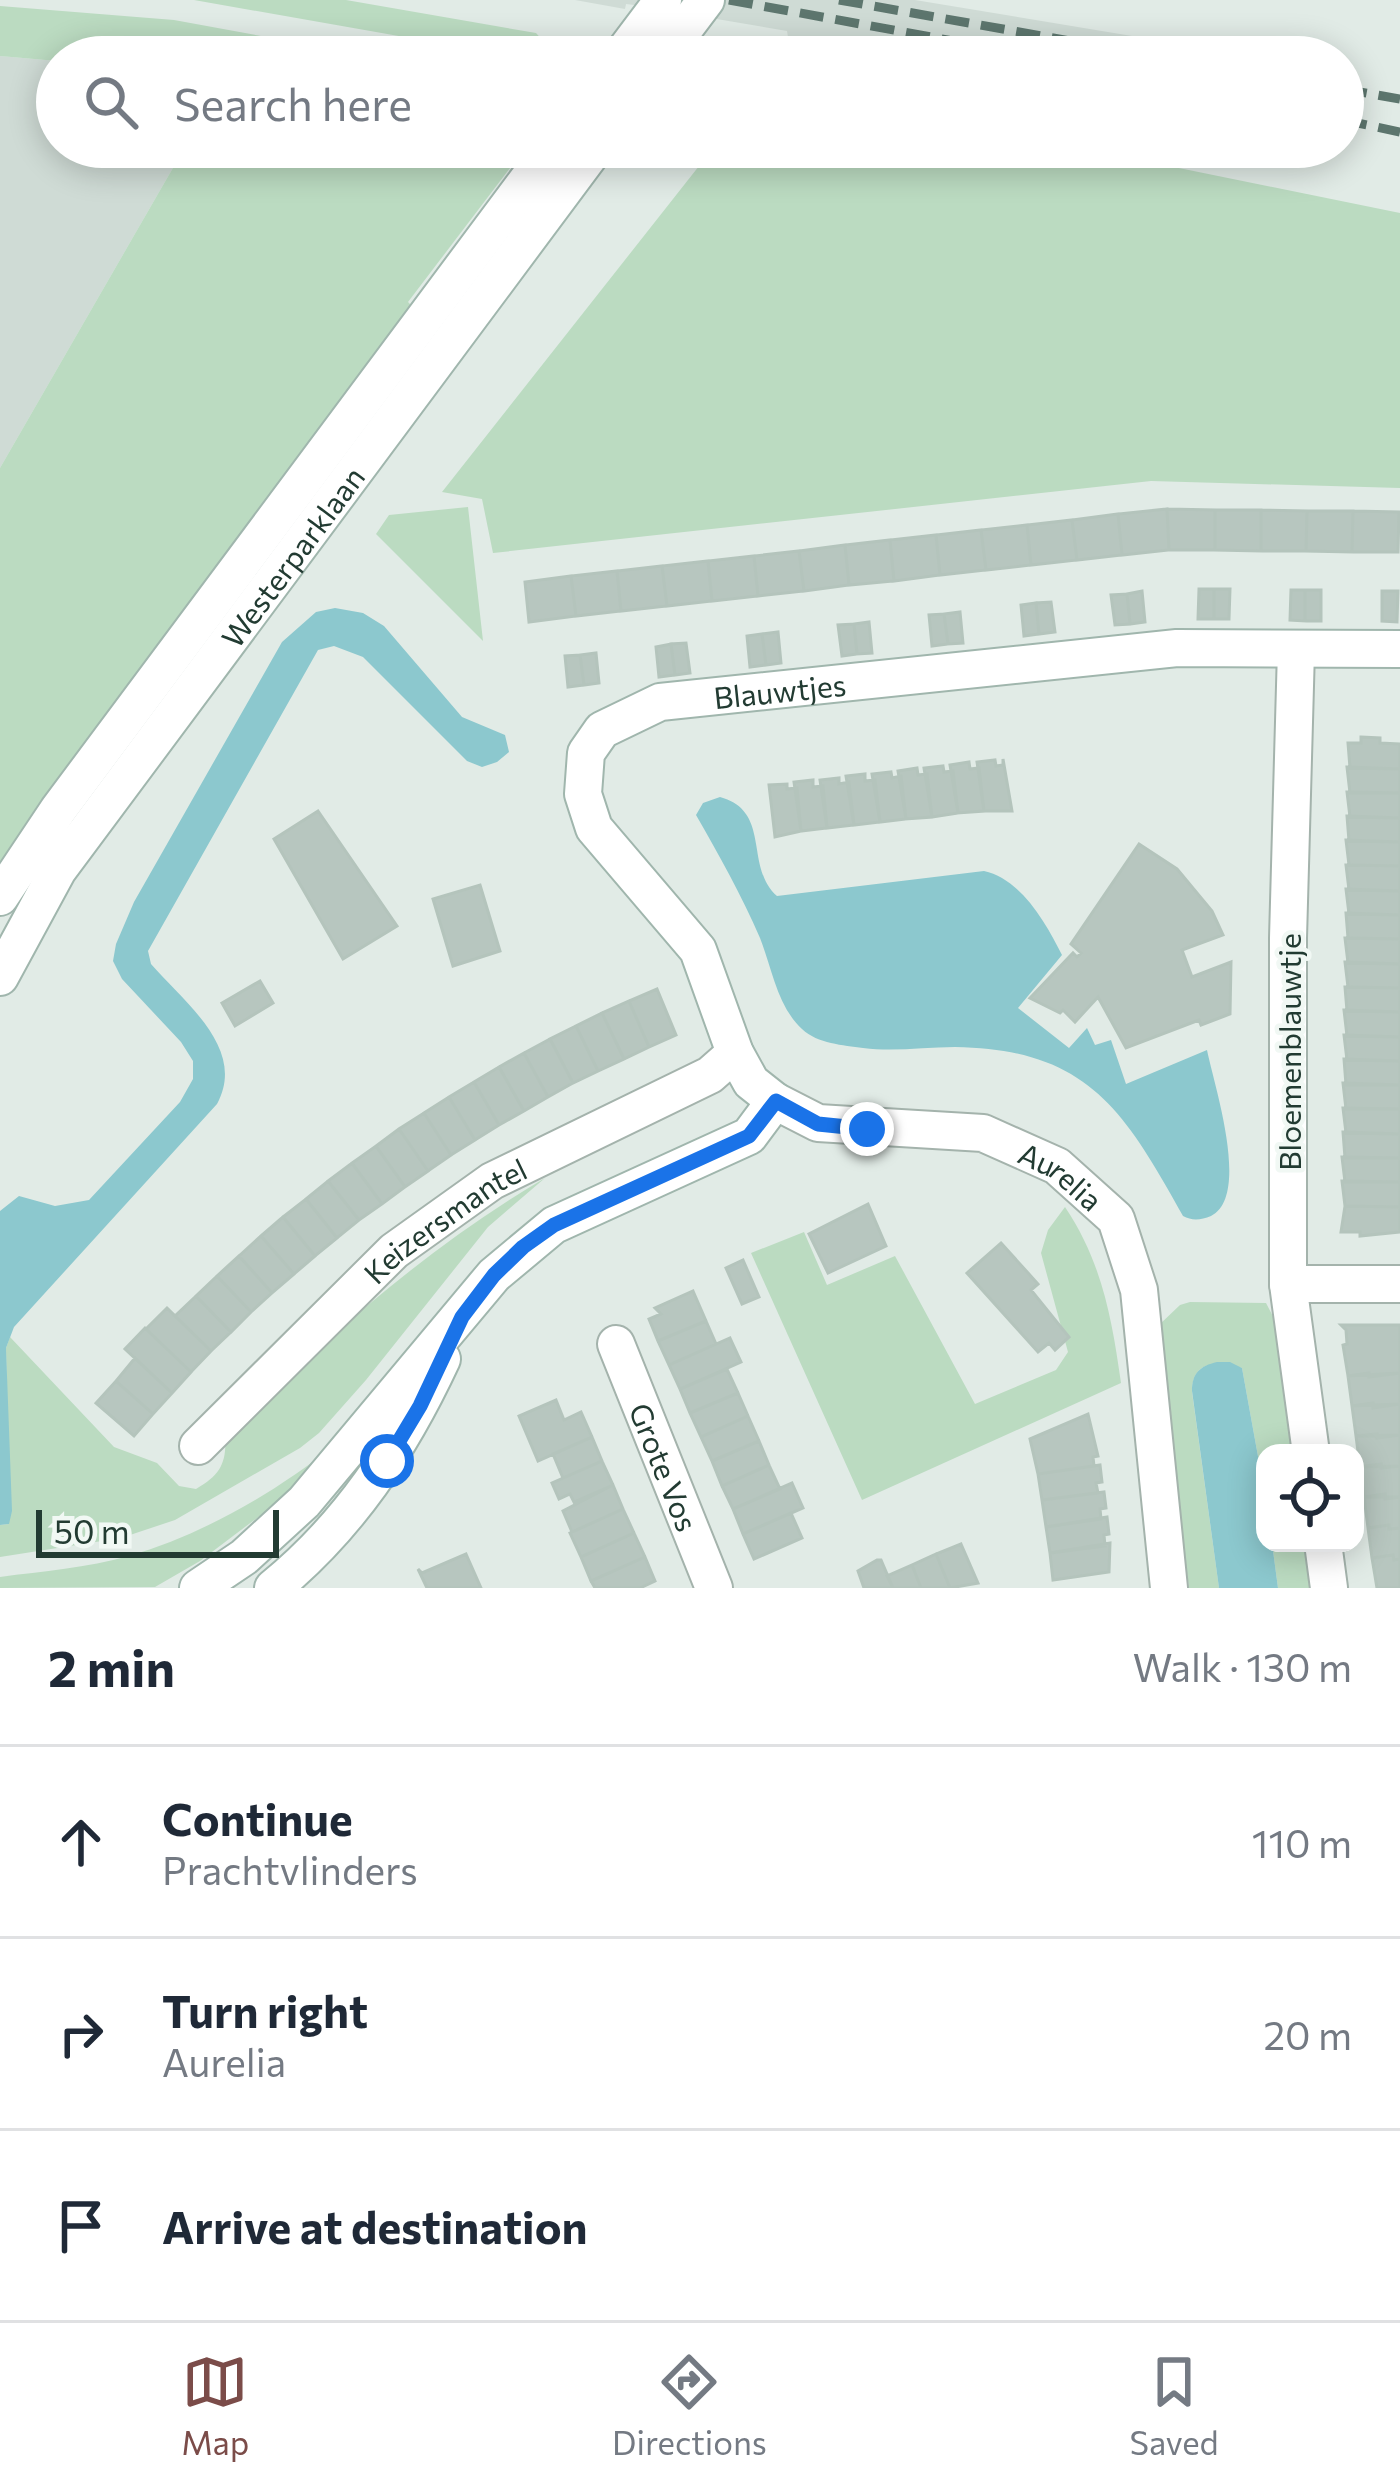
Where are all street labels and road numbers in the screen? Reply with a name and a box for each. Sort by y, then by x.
street label: Westerparklaan [212,458,371,654]
street label: Blauwtjes [712,664,848,715]
street label: Bloemenblauwtje [1270,933,1307,1171]
street label: Aurelia [1013,1133,1111,1217]
street label: Keizersmantel [355,1149,532,1290]
street label: Grote Vos [623,1397,707,1536]

